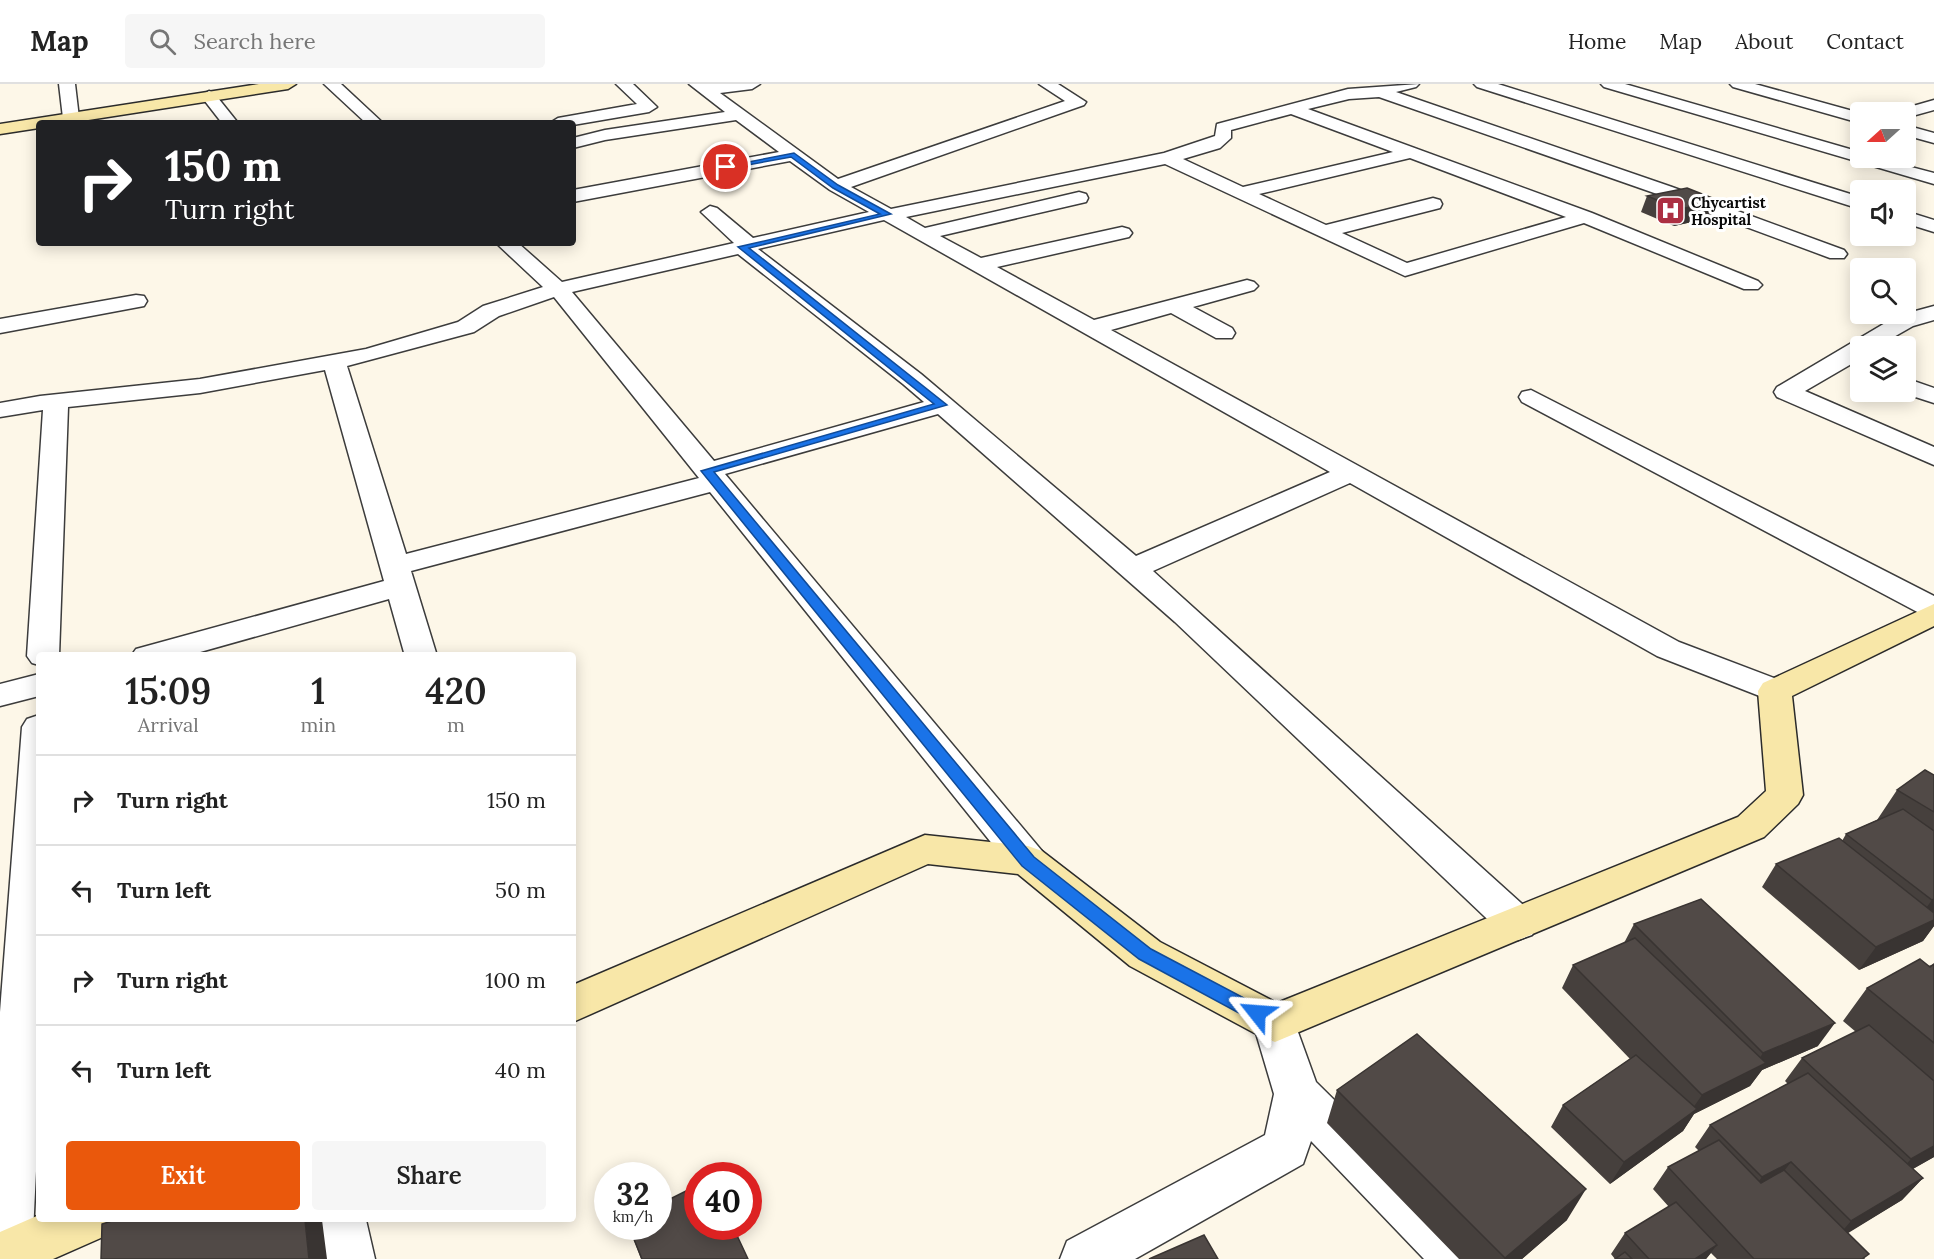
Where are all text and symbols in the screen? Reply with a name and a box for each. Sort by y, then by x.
search box [125,14,545,68]
text: Map [30,23,89,59]
icon: search [146,25,179,58]
text: Search here [194,27,316,55]
text: Home [1568,28,1626,55]
text: Map [1659,28,1702,55]
text: About [1735,28,1793,55]
text: Contact [1826,28,1904,55]
north arrow [1850,102,1916,168]
map controls [1850,102,1916,402]
text: 150 m [165,139,281,193]
pin [700,141,751,192]
icon: right [66,144,144,222]
icon: arrive [709,150,742,183]
button: sound [1850,180,1916,246]
text: Turn right [165,192,294,226]
place label: Chycartist Hospital [1691,193,1767,229]
hospital icon: Chycartist Hospital [1654,195,1686,227]
button: search [1850,258,1916,324]
button: layers [1850,336,1916,402]
text: 15:09 [125,668,211,714]
text: 1 [311,668,325,714]
text: 420 [425,668,487,714]
text: Arrival [138,712,199,737]
text: min [300,712,336,737]
text: m [447,712,465,737]
icon: right [66,784,99,817]
text: Turn right [117,786,228,814]
text: 150 m [487,786,546,814]
icon: left [66,874,99,907]
text: Turn left [117,876,211,904]
text: 50 m [495,876,546,904]
icon: right [66,964,99,997]
text: Turn right [117,966,228,994]
text: 100 m [485,966,546,994]
position arrow [1225,981,1289,1045]
icon: left [66,1054,99,1087]
text: Turn left [117,1056,211,1084]
text: 40 m [495,1056,546,1084]
button: Exit [66,1141,300,1210]
button: Share [312,1141,546,1210]
speed limit sign: 40 [684,1162,762,1240]
text: 32 [617,1175,649,1213]
text: km/h [613,1207,653,1226]

